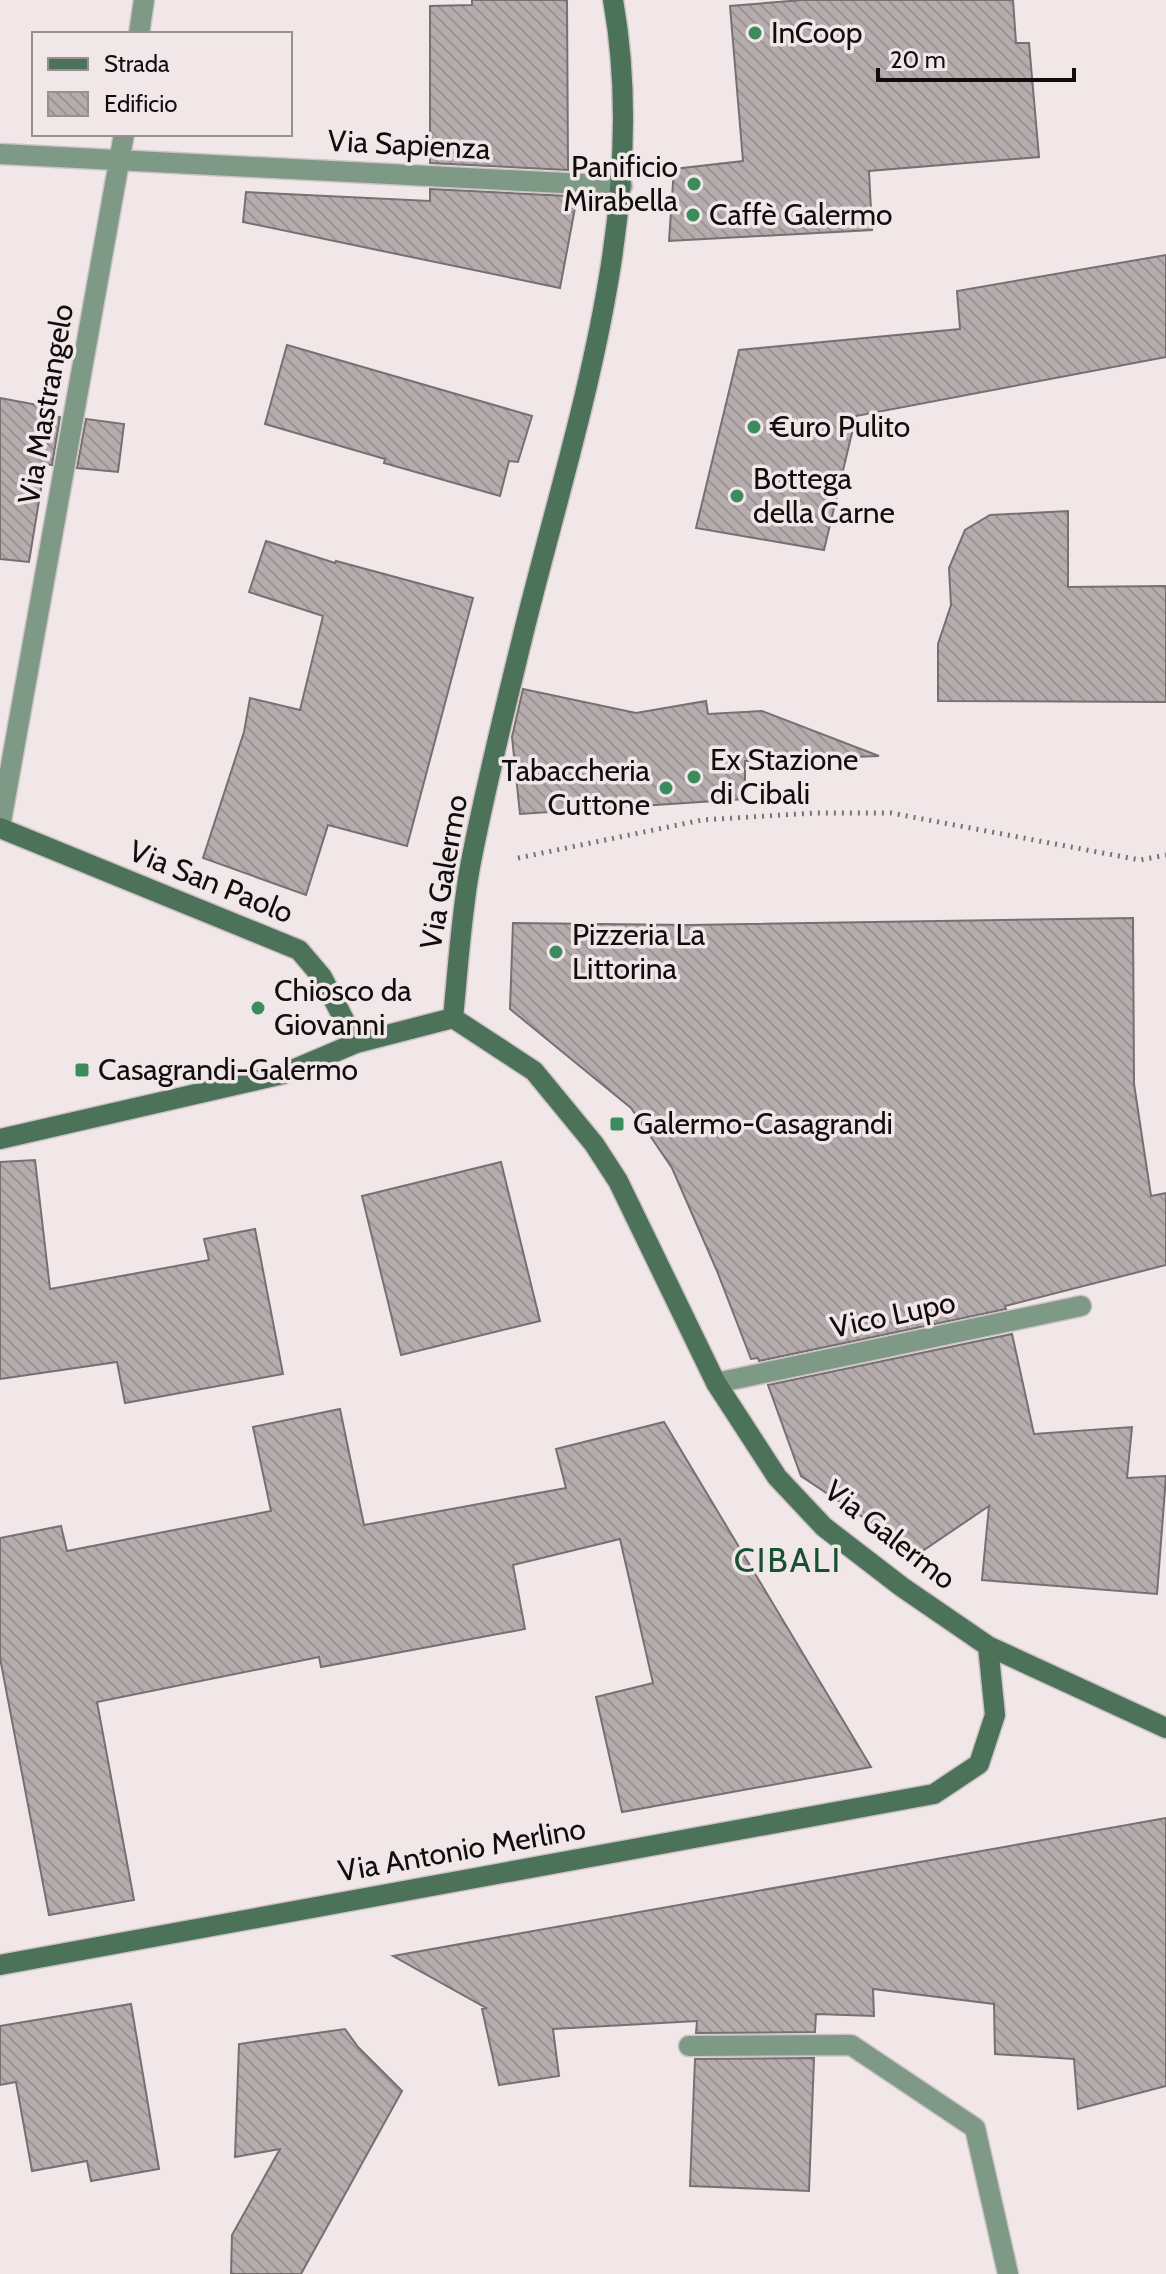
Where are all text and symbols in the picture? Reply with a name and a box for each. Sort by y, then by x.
place label: InCoop [771,14,863,51]
marker: InCoop [746,24,764,42]
legend [32,32,292,136]
scale bar [878,32,1074,82]
text: 20 m [890,45,946,74]
text: Strada [104,49,170,78]
text: Edificio [104,89,178,118]
street label: Via Sapienza [327,122,492,167]
place label: Panificio Mirabella [563,148,679,219]
marker: Panificio Mirabella [685,175,703,193]
place label: Caffè Galermo [709,196,893,233]
marker: Caffè Galermo [684,206,702,224]
street label: Via Mastrangelo [10,301,81,507]
place label: €uro Pulito [769,408,910,445]
marker: €uro Pulito [745,418,763,436]
place label: Bottega della Carne [753,460,895,531]
marker: Bottega della Carne [728,487,746,505]
place label: Ex Stazione di Cibali [710,741,858,812]
place label: Tabaccheria Cuttone [501,752,651,823]
marker: Ex Stazione di Cibali [685,768,703,786]
marker: Tabaccheria Cuttone [657,779,675,797]
street label: Via Galermo [412,792,475,952]
street label: Via San Paolo [124,832,299,931]
place label: Pizzeria La Littorina [572,916,706,987]
marker: Pizzeria La Littorina [547,943,565,961]
place label: Chiosco da Giovanni [274,972,412,1043]
marker: Chiosco da Giovanni [249,999,267,1017]
place label: Casagrandi-Galermo [98,1051,358,1088]
marker: Casagrandi-Galermo [73,1061,91,1079]
place label: Galermo-Casagrandi [633,1105,893,1142]
marker: Galermo-Casagrandi [608,1115,626,1133]
street label: Vico Lupo [827,1283,959,1346]
street label: Via Galermo [817,1472,963,1597]
district label: CIBALI [734,1539,842,1581]
street label: Via Antonio Merlino [335,1810,589,1889]

